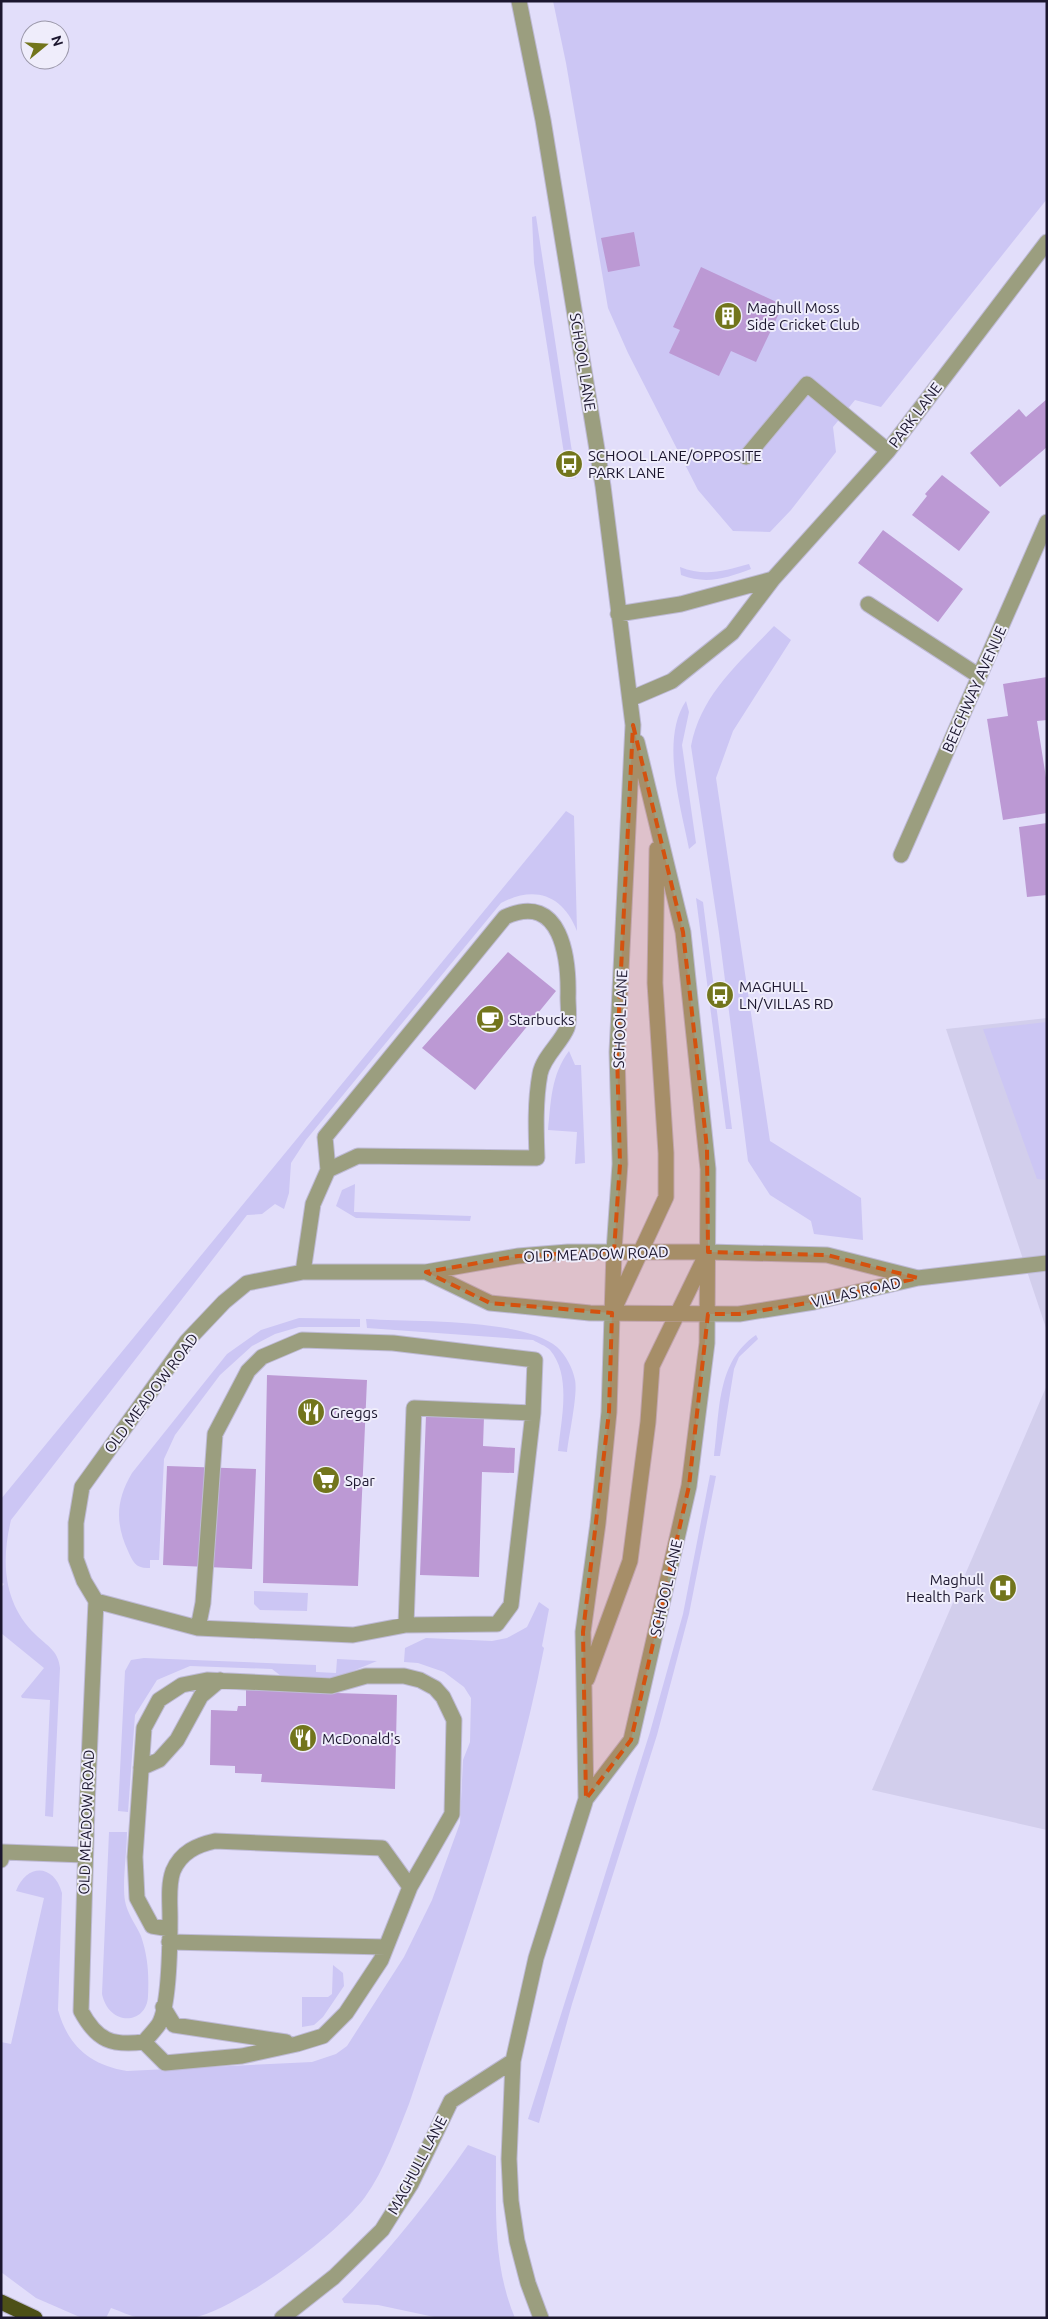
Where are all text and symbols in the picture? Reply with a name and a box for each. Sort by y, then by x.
north arrow [20,20,70,70]
text: N [48,34,67,48]
place label: Maghull Moss Side Cricket Club [747,299,860,333]
building icon: Maghull Moss Side Cricket Club [713,301,743,331]
street label: SCHOOL LANE [567,312,599,412]
street label: PARK LANE [885,379,945,451]
place label: SCHOOL LANE/OPPOSITE PARK LANE [588,447,762,481]
bus stop icon: SCHOOL LANE/OPPOSITE PARK LANE [554,449,584,479]
street label: BEECHWAY AVENUE [938,623,1010,755]
street label: SCHOOL LANE [610,969,630,1069]
place label: MAGHULL LN/VILLAS RD [739,978,834,1012]
bus stop icon: MAGHULL LN/VILLAS RD [705,980,735,1010]
cafe icon: Starbucks [475,1004,505,1034]
place label: Starbucks [509,1011,575,1028]
street label: OLD MEADOW ROAD [523,1243,669,1265]
street label: VILLAS ROAD [810,1273,902,1311]
street label: OLD MEADOW ROAD [100,1330,202,1456]
restaurant icon: Greggs [296,1397,326,1427]
place label: Greggs [330,1404,378,1421]
supermarket icon: Spar [311,1465,341,1495]
place label: Spar [345,1472,375,1489]
street label: SCHOOL LANE [647,1538,685,1638]
place label: Maghull Health Park [906,1571,984,1605]
hospital icon: Maghull Health Park [988,1573,1018,1603]
restaurant icon: McDonald's [288,1723,318,1753]
place label: McDonald's [322,1730,400,1747]
street label: OLD MEADOW ROAD [75,1749,97,1895]
street label: MAGHULL LANE [384,2113,450,2217]

